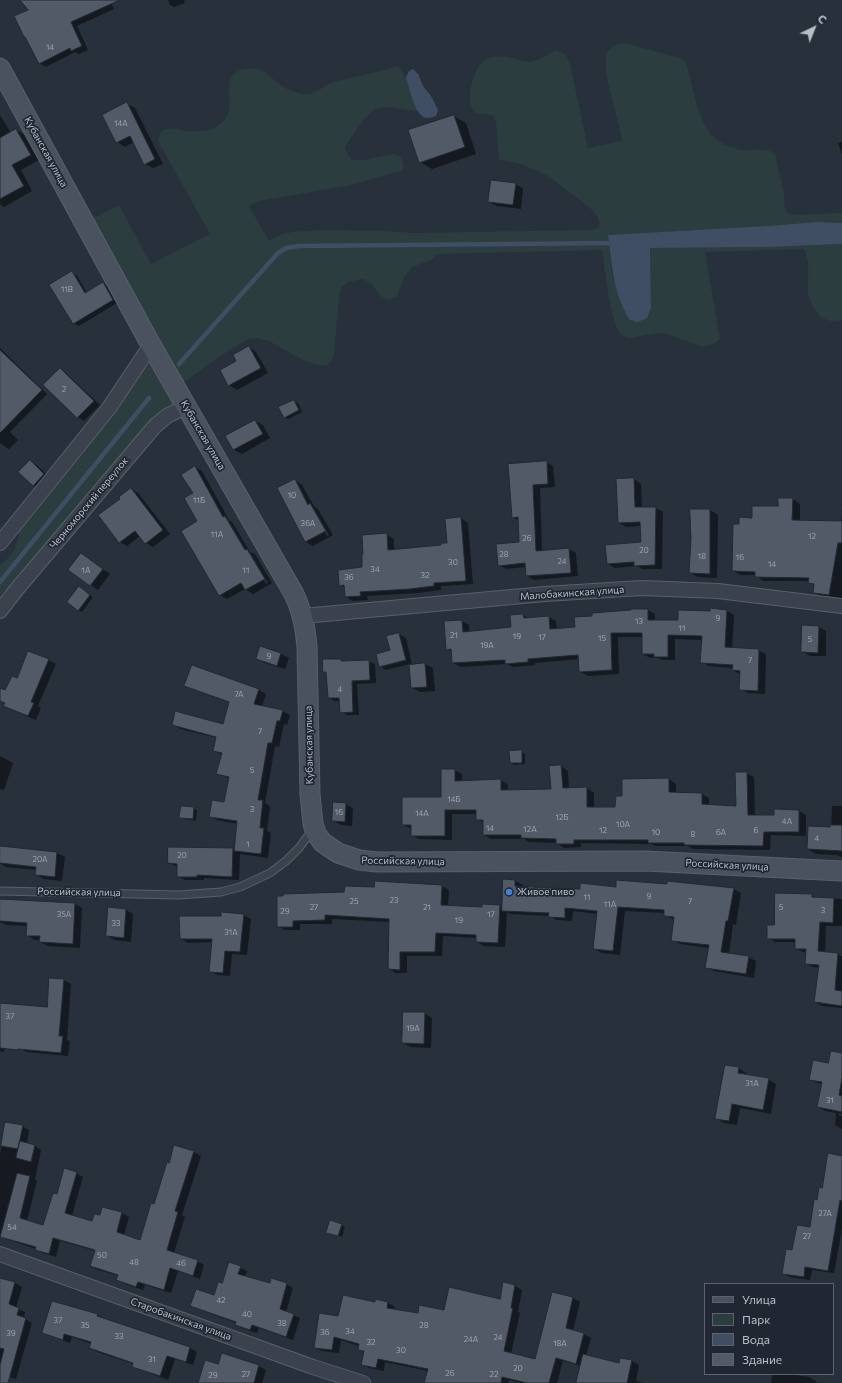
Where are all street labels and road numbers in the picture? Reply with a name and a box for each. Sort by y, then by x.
street label: Кубанская улица [22,115,70,189]
street label: Кубанская улица [178,398,228,472]
street label: Черноморский переулок [47,455,131,551]
street label: Малобакинская улица [519,583,625,603]
street label: Кубанская улица [302,706,316,784]
street label: Российская улица [361,854,445,868]
street label: Российская улица [685,857,769,873]
street label: Российская улица [37,885,121,899]
street label: Старобакинская улица [129,1295,233,1343]

